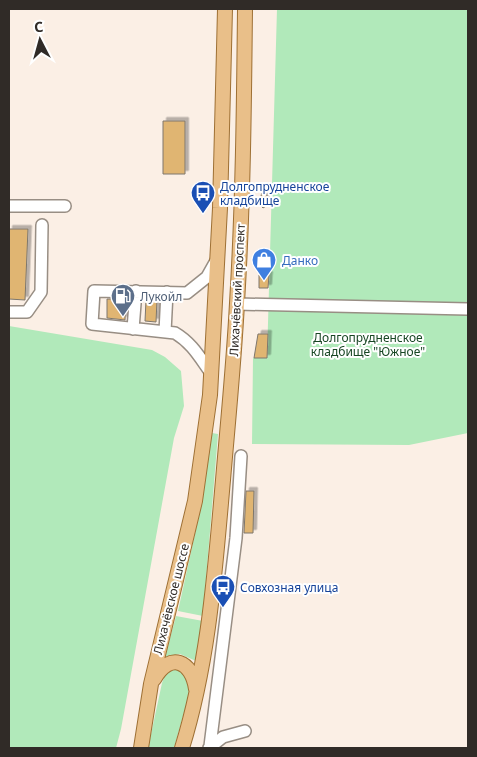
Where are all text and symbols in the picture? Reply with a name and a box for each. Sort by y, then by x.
north arrow [15,15,65,65]
text: С [33,17,44,36]
place label: Долгопрудненское кладбище [220,178,330,209]
bus stop icon: Долгопрудненское кладбище [190,180,216,214]
street label: Лихачёвский проспект [225,223,249,357]
shop icon: Данко [251,247,277,281]
place label: Данко [282,252,318,269]
fuel station icon: Лукойл [110,283,136,317]
place label: Лукойл [140,288,182,305]
park label: Долгопрудненское кладбище "Южное" [311,329,425,360]
street label: Лихачёвское шоссе [149,541,193,656]
bus stop icon: Совхозная улица [210,574,236,608]
place label: Совхозная улица [240,579,338,596]

